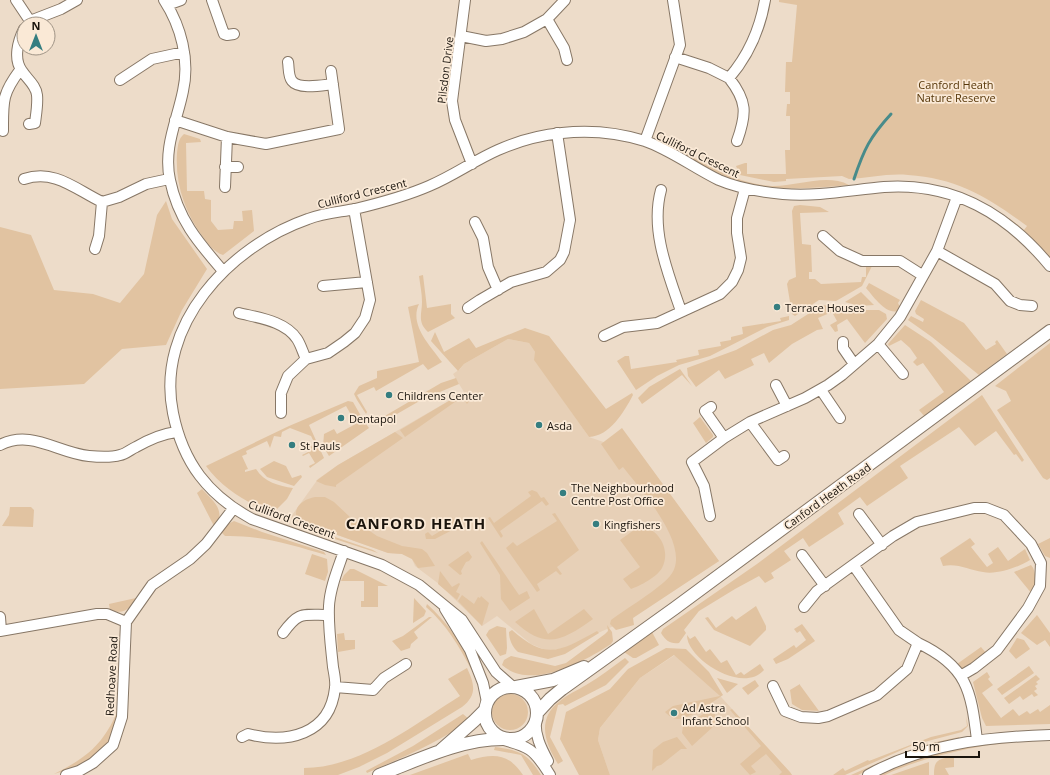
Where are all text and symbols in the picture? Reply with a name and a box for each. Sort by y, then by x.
north arrow [16,16,56,56]
text: N [32,18,40,33]
street label: Pilsdon Drive [433,36,457,104]
park label: Canford Heath Nature Reserve [916,77,996,105]
street label: Culliford Crescent [654,127,742,181]
street label: Culliford Crescent [316,175,408,211]
place label: Terrace Houses [785,300,865,315]
marker: Terrace Houses [772,302,782,312]
place label: Childrens Center [397,388,483,403]
marker: Childrens Center [384,390,394,400]
place label: Dentapol [349,411,396,426]
marker: Dentapol [336,413,346,423]
place label: Asda [547,418,572,433]
marker: Asda [534,420,544,430]
place label: St Pauls [300,438,340,453]
marker: St Pauls [287,440,297,450]
street label: Canford Heath Road [780,459,874,533]
place label: The Neighbourhood Centre Post Office [571,480,674,508]
marker: The Neighbourhood Centre Post Office [558,488,568,498]
street label: Culliford Crescent [247,496,338,542]
district label: CANFORD HEATH [346,513,486,533]
place label: Kingfishers [604,517,661,532]
marker: Kingfishers [591,519,601,529]
street label: Redhoave Road [101,636,121,716]
place label: Ad Astra Infant School [682,700,749,728]
marker: Ad Astra Infant School [669,708,679,718]
scale bar [906,733,979,759]
text: 50 m [912,738,940,755]

